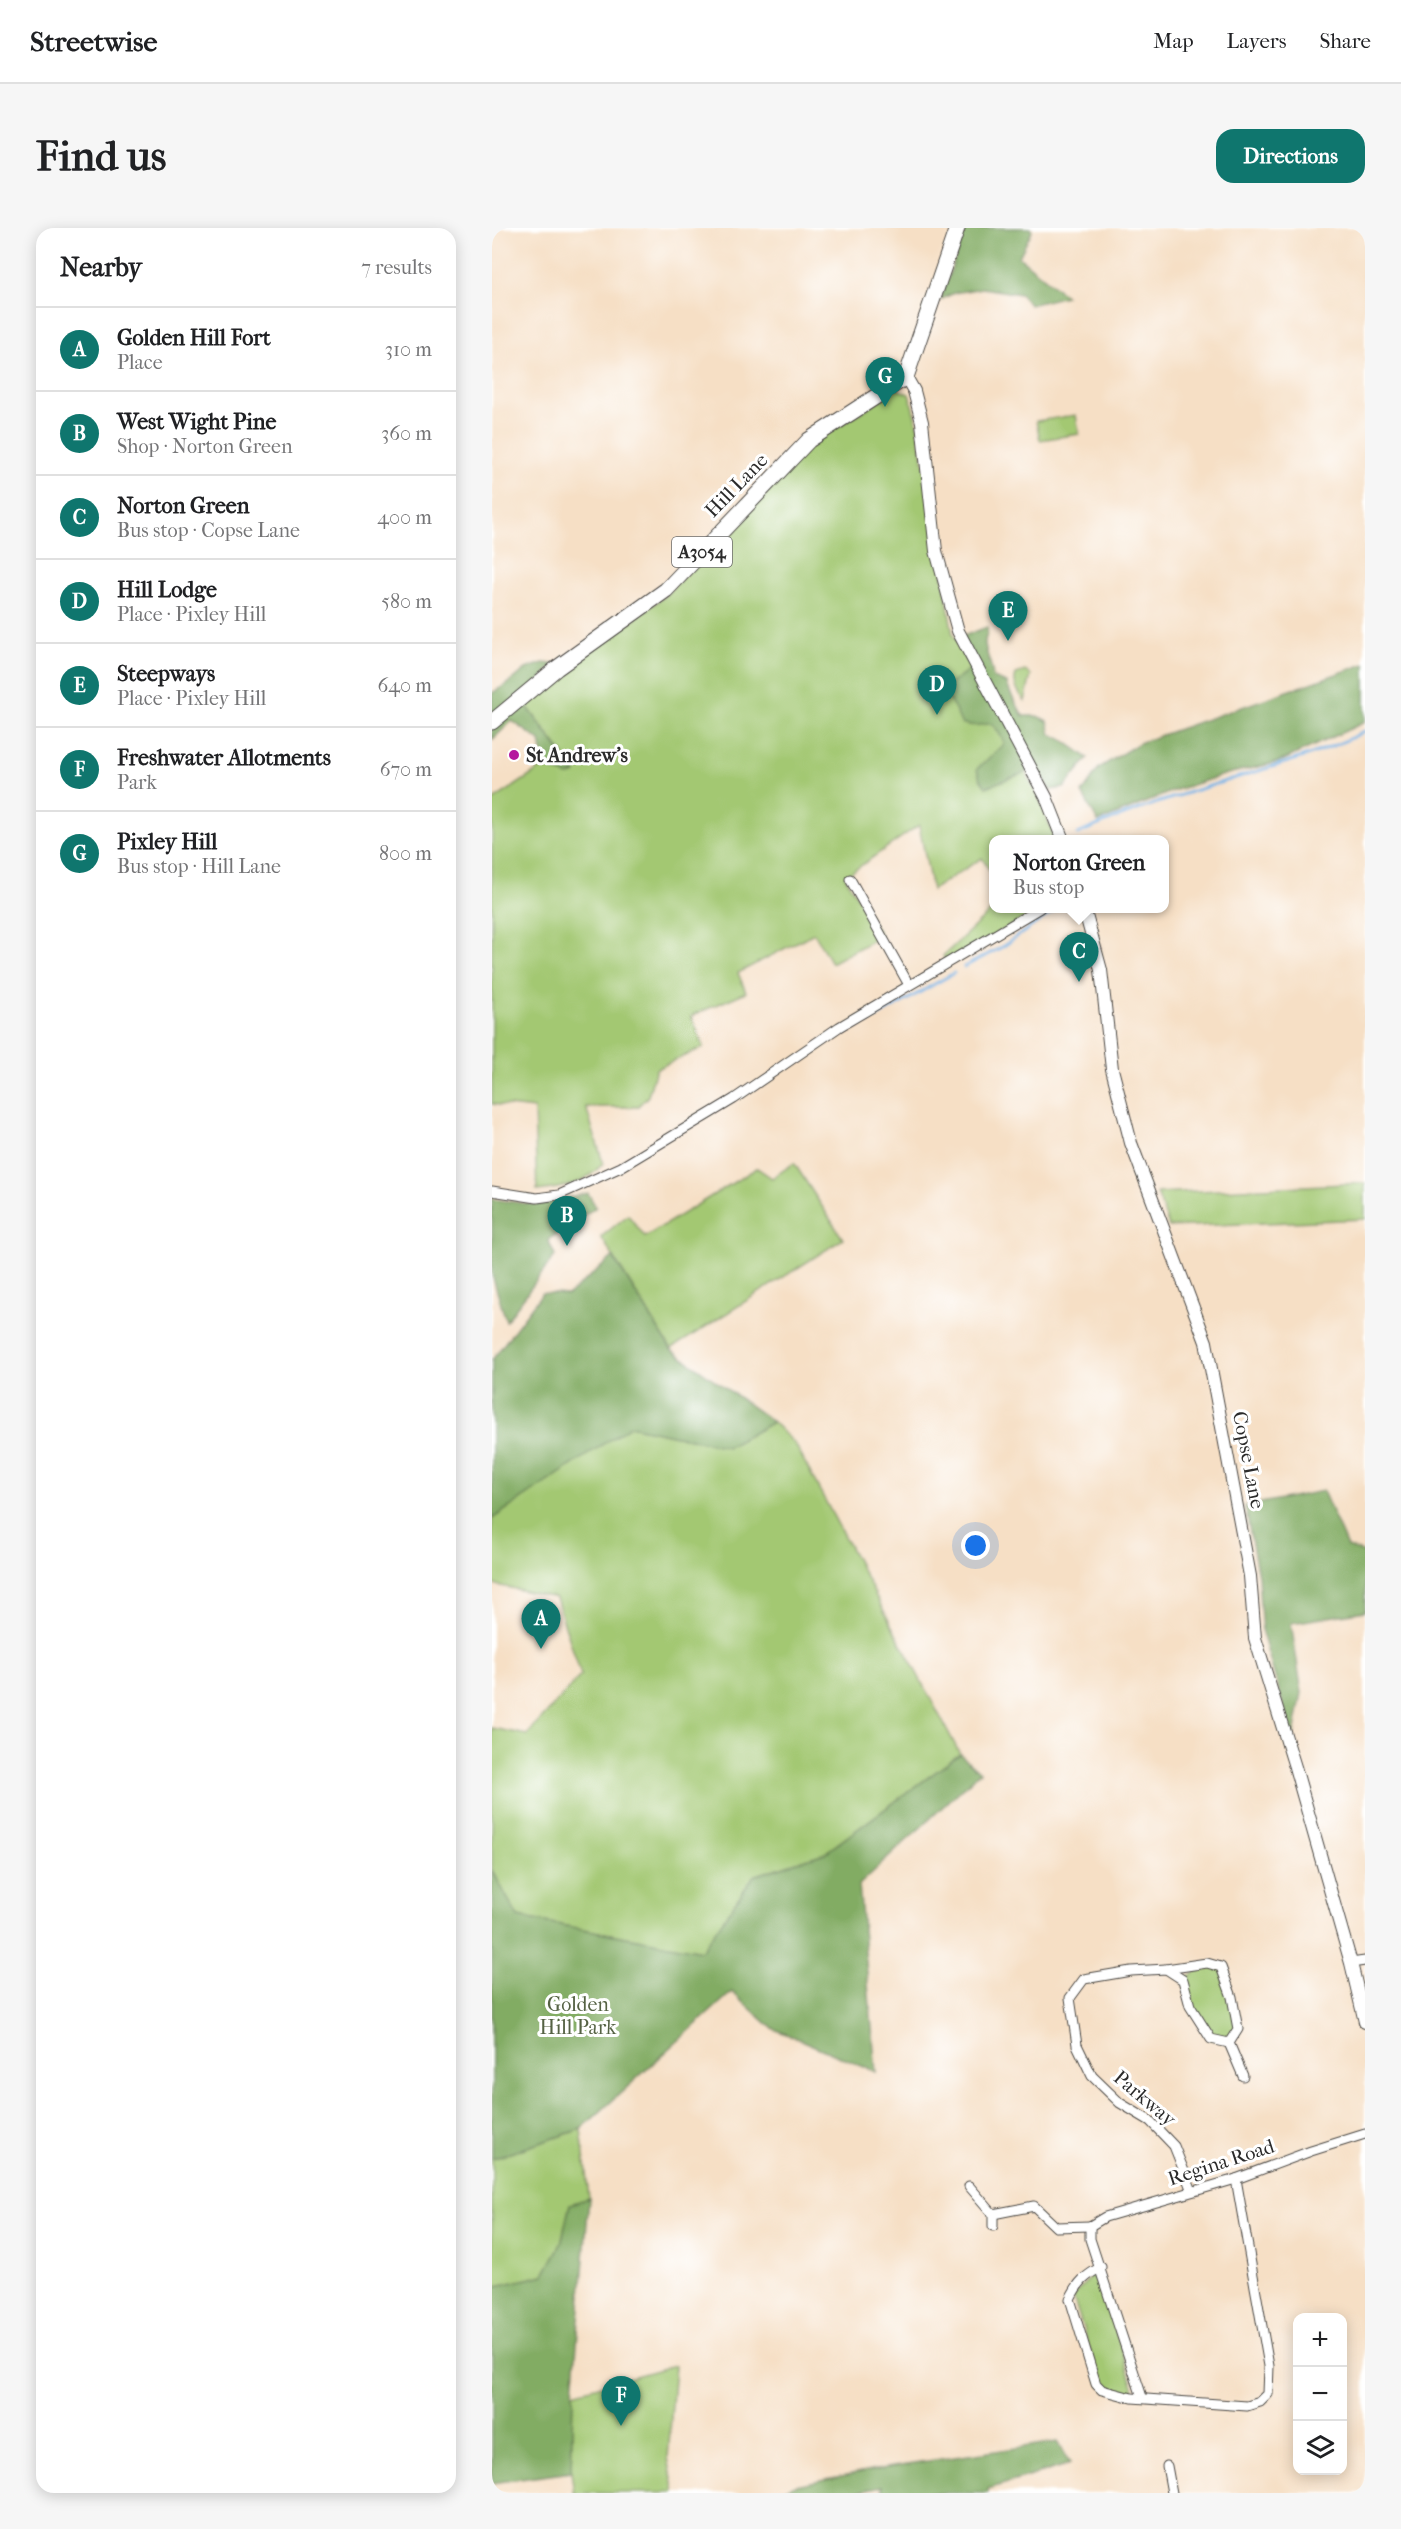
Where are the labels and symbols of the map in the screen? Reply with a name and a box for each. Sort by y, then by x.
pin: G [866,358,904,407]
street label: Hill Lane [700,449,772,522]
road number: A3054 [672,537,732,567]
pin: E [988,592,1028,641]
pin: D [918,666,956,715]
place label: St Andrew's [526,744,629,767]
marker: St Andrew's [507,748,521,762]
pin: C [1060,932,1098,982]
pin: B [548,1196,586,1246]
street label: Copse Lane [1228,1409,1269,1511]
your location [961,1531,990,1560]
pin: A [521,1600,560,1649]
park label: Golden Hill Park [540,1993,617,2039]
street label: Parkway [1109,2066,1181,2132]
street label: Regina Road [1165,2134,1278,2190]
pin: F [602,2376,640,2426]

